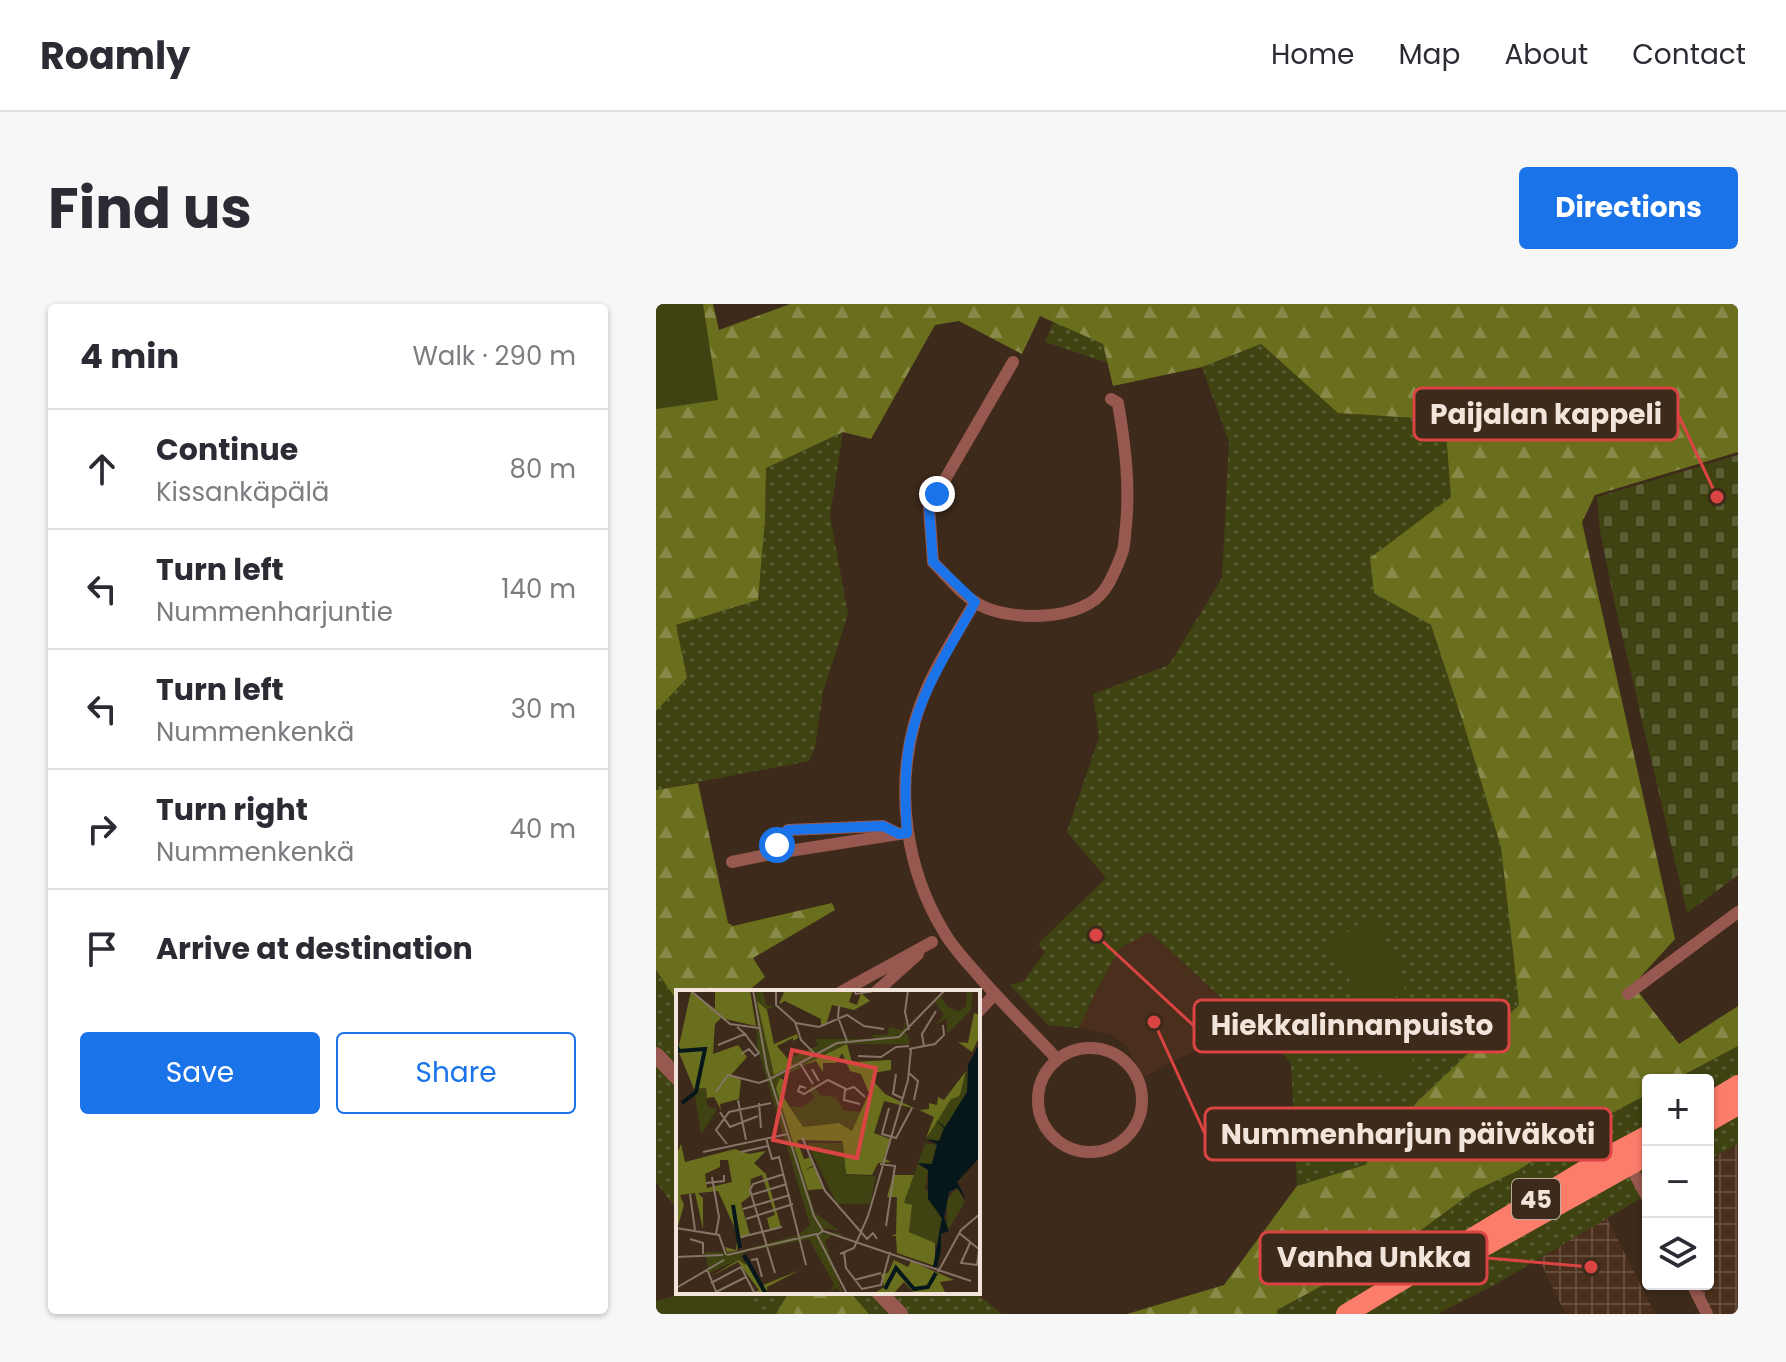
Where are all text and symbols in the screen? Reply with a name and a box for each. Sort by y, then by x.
text: Roamly [40,29,190,82]
text: Home [1271,35,1354,74]
text: Map [1398,35,1460,74]
text: About [1504,35,1588,74]
text: Contact [1632,35,1746,74]
button: Directions [1519,167,1738,249]
text: Find us [48,169,252,248]
text: 4 min [80,332,179,380]
text: Walk · 290 m [412,338,576,374]
callout: Paijalan kappeli [1414,388,1678,440]
text: Paijalan kappeli [1430,395,1662,434]
text: Continue [156,428,298,471]
icon: ahead [80,447,124,491]
text: 80 m [510,451,576,487]
text: Kissankäpälä [156,474,329,510]
route end [919,476,955,512]
text: Turn left [156,548,284,591]
icon: left [80,567,124,611]
text: 140 m [501,571,576,607]
text: Nummenharjuntie [156,594,393,630]
text: Turn left [156,668,284,711]
icon: left [80,687,124,731]
text: 30 m [511,691,576,727]
text: Nummenkenkä [156,714,354,750]
text: Turn right [156,788,308,831]
icon: right [80,807,124,851]
text: 40 m [510,811,576,847]
route start [759,827,795,863]
text: Nummenkenkä [156,834,354,870]
icon: arrive [80,927,124,971]
text: Arrive at destination [156,927,473,970]
inset map [676,990,980,1294]
callout: Hiekkalinnanpuisto [1194,1000,1509,1052]
text: Hiekkalinnanpuisto [1211,1006,1494,1045]
button: Save [80,1032,320,1114]
button: Share [336,1032,576,1114]
map controls [1642,1074,1714,1290]
button: + [1642,1074,1714,1146]
callout: Nummenharjun päiväkoti [1205,1108,1611,1160]
text: Nummenharjun päiväkoti [1221,1115,1595,1154]
button: − [1642,1146,1714,1218]
road number: 45 [1512,1179,1560,1219]
button: layers [1642,1218,1714,1290]
callout: Vanha Unkka [1260,1232,1487,1284]
text: Vanha Unkka [1277,1238,1471,1277]

